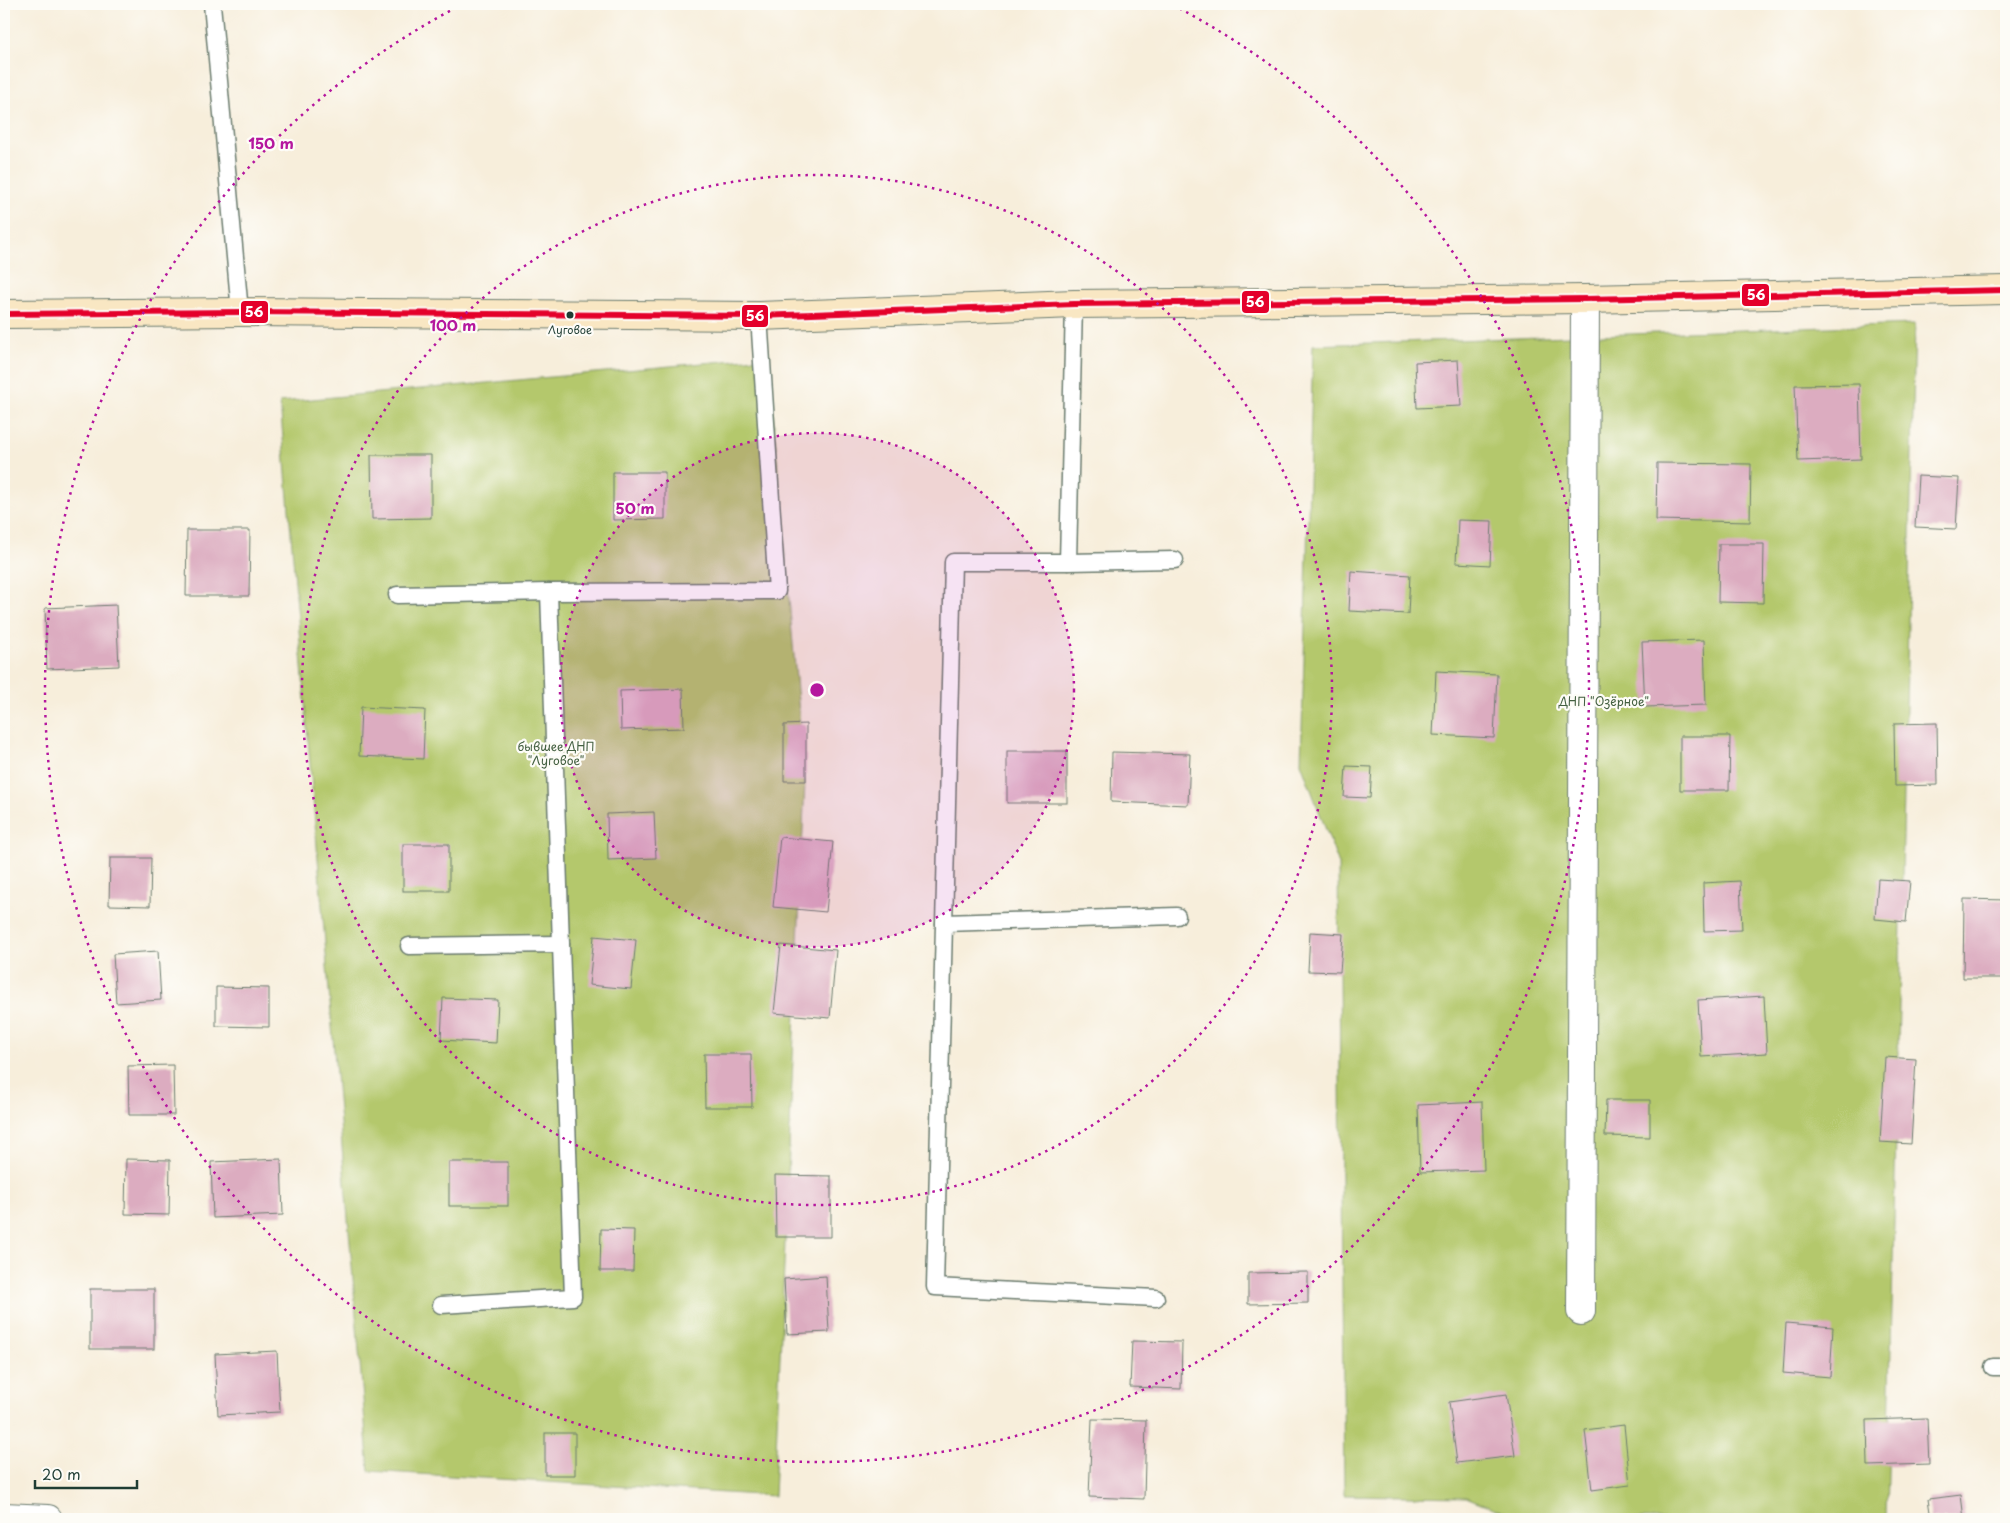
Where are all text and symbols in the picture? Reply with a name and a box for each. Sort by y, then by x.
text: 150 m [248,131,294,154]
line badge: 56 [1741,283,1770,307]
text: 56 [1747,284,1766,305]
line badge: 56 [1241,290,1270,314]
text: 56 [1246,291,1265,312]
line badge: 56 [240,300,269,324]
text: 56 [245,301,264,322]
line badge: 56 [741,304,769,328]
text: 56 [746,305,765,326]
marker: Луговое [565,310,575,320]
text: 100 m [430,313,476,336]
place label: Луговое [548,321,592,338]
text: 50 m [616,496,654,519]
centre of rings [808,681,826,699]
park label: ДНП "Озёрное" [1558,692,1649,710]
park label: бывшее ДНП "Луговое" [517,737,595,769]
scale bar [35,1458,138,1490]
text: 20 m [42,1462,81,1485]

